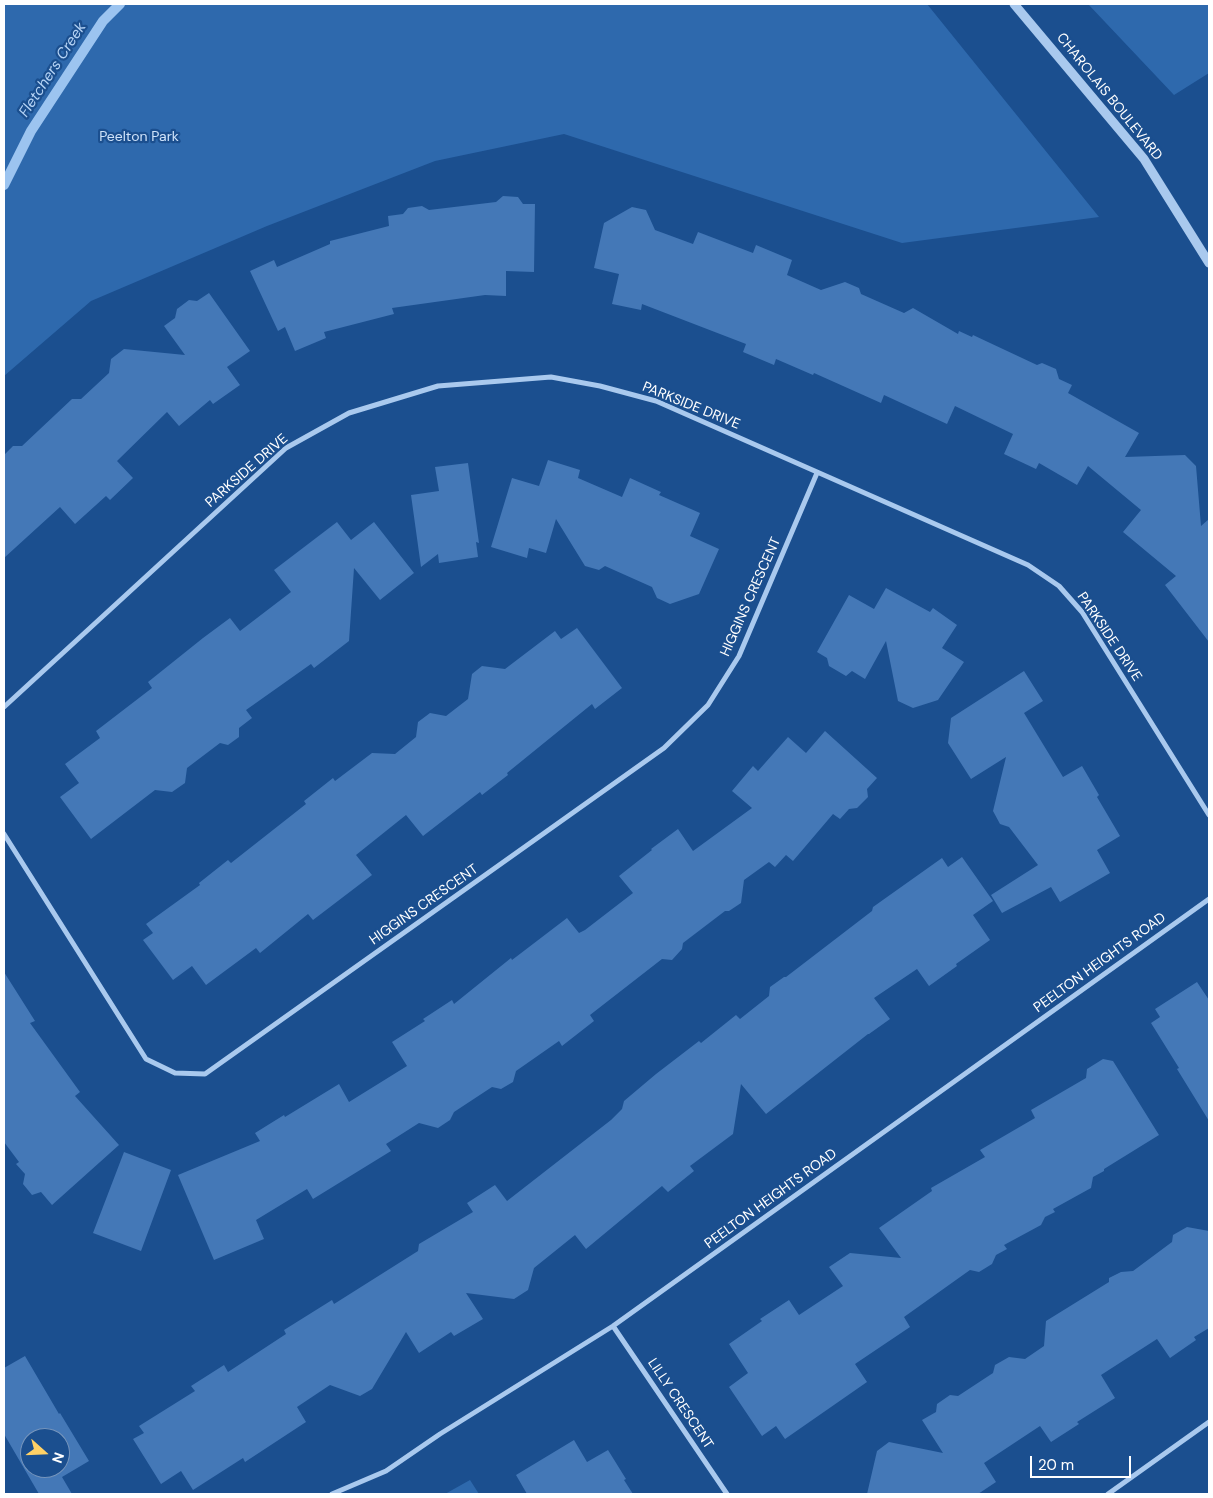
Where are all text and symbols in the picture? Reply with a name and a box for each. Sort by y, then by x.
water label: Fletchers Creek [16,19,90,121]
street label: CHAROLAIS BOULEVARD [1053,30,1165,164]
park label: Peelton Park [99,129,179,145]
street label: PARKSIDE DRIVE [640,379,742,433]
street label: PARKSIDE DRIVE [202,431,292,511]
street label: HIGGINS CRESCENT [717,535,785,659]
street label: PARKSIDE DRIVE [1073,589,1145,685]
street label: HIGGINS CRESCENT [366,861,482,949]
street label: PEELTON HEIGHTS ROAD [1031,909,1169,1017]
street label: PEELTON HEIGHTS ROAD [702,1145,840,1253]
street label: LILLY CRESCENT [643,1355,717,1453]
north arrow [20,1428,70,1478]
scale bar [1033,1446,1134,1478]
text: N [48,1450,68,1466]
text: 20 m [1038,1455,1074,1475]

